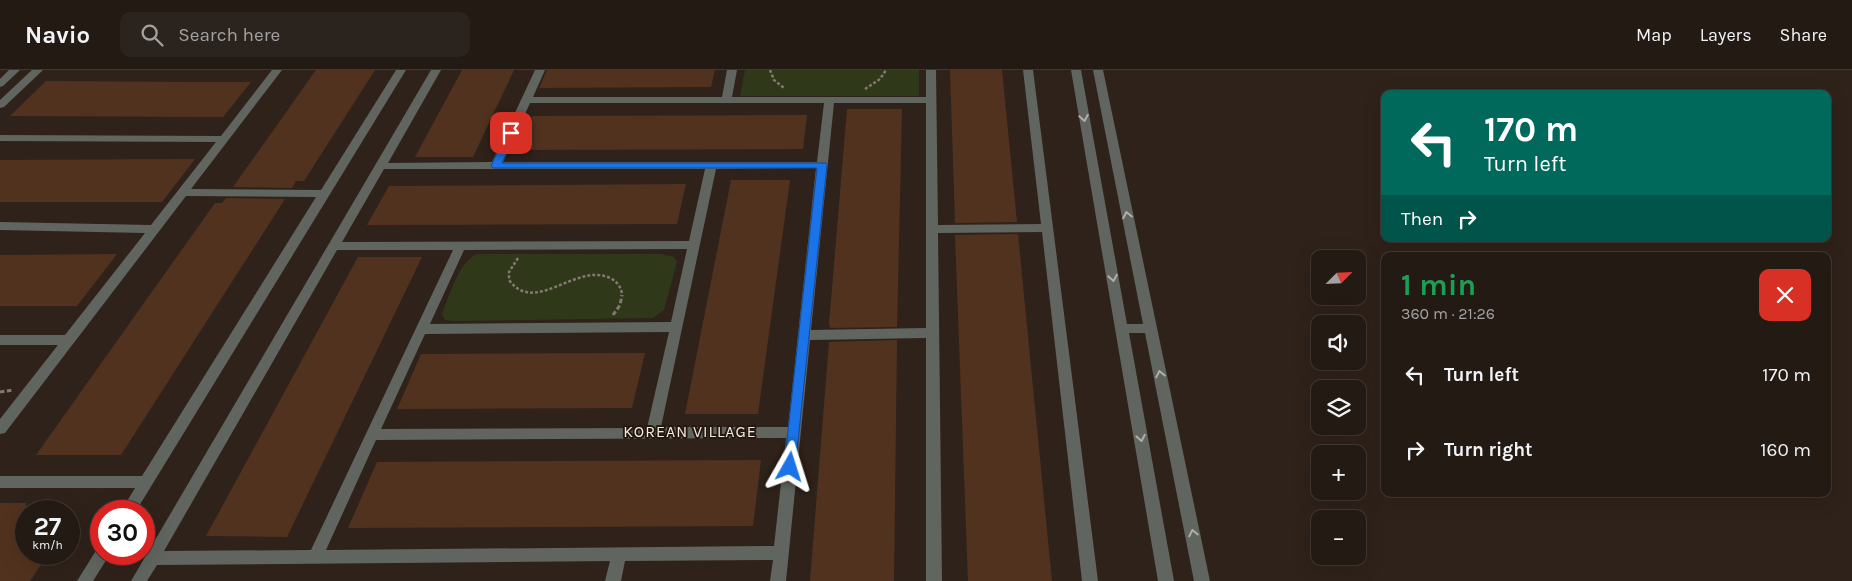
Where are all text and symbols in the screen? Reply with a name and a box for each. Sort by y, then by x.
search box [120,12,470,57]
text: Navio [25,21,90,49]
icon: search [138,21,166,49]
text: Search here [178,24,280,46]
text: Map [1636,24,1672,46]
text: Layers [1700,24,1752,46]
text: Share [1780,24,1827,46]
text: 170 m [1484,109,1578,150]
icon: left [1401,110,1466,175]
pin [490,112,532,154]
one-way arrow [1079,114,1089,122]
icon: arrive [497,119,525,147]
text: Turn left [1484,151,1567,177]
icon: right [1453,205,1481,233]
text: Then [1401,208,1443,230]
one-way arrow [1123,210,1133,219]
north arrow [1311,250,1366,305]
map controls [1311,250,1366,565]
text: 1 min [1401,267,1476,303]
button: close [1759,269,1811,321]
one-way arrow [1107,274,1118,282]
text: 360 m · 21:26 [1401,304,1495,323]
button: sound [1311,315,1366,370]
icon: left [1401,361,1429,389]
text: Turn left [1444,364,1519,386]
text: 170 m [1762,364,1811,386]
one-way arrow [1155,370,1165,379]
button: layers [1311,380,1366,435]
district label: KOREAN VILLAGE [623,422,757,441]
one-way arrow [1135,434,1146,442]
icon: right [1401,436,1429,464]
text: Turn right [1444,439,1533,461]
text: 160 m [1760,439,1811,461]
position arrow [763,440,815,492]
button: + [1311,445,1366,500]
speed limit sign: 30 [90,500,155,565]
button: − [1311,510,1366,565]
text: 27 [34,512,61,541]
one-way arrow [1188,529,1198,538]
text: km/h [32,538,63,552]

